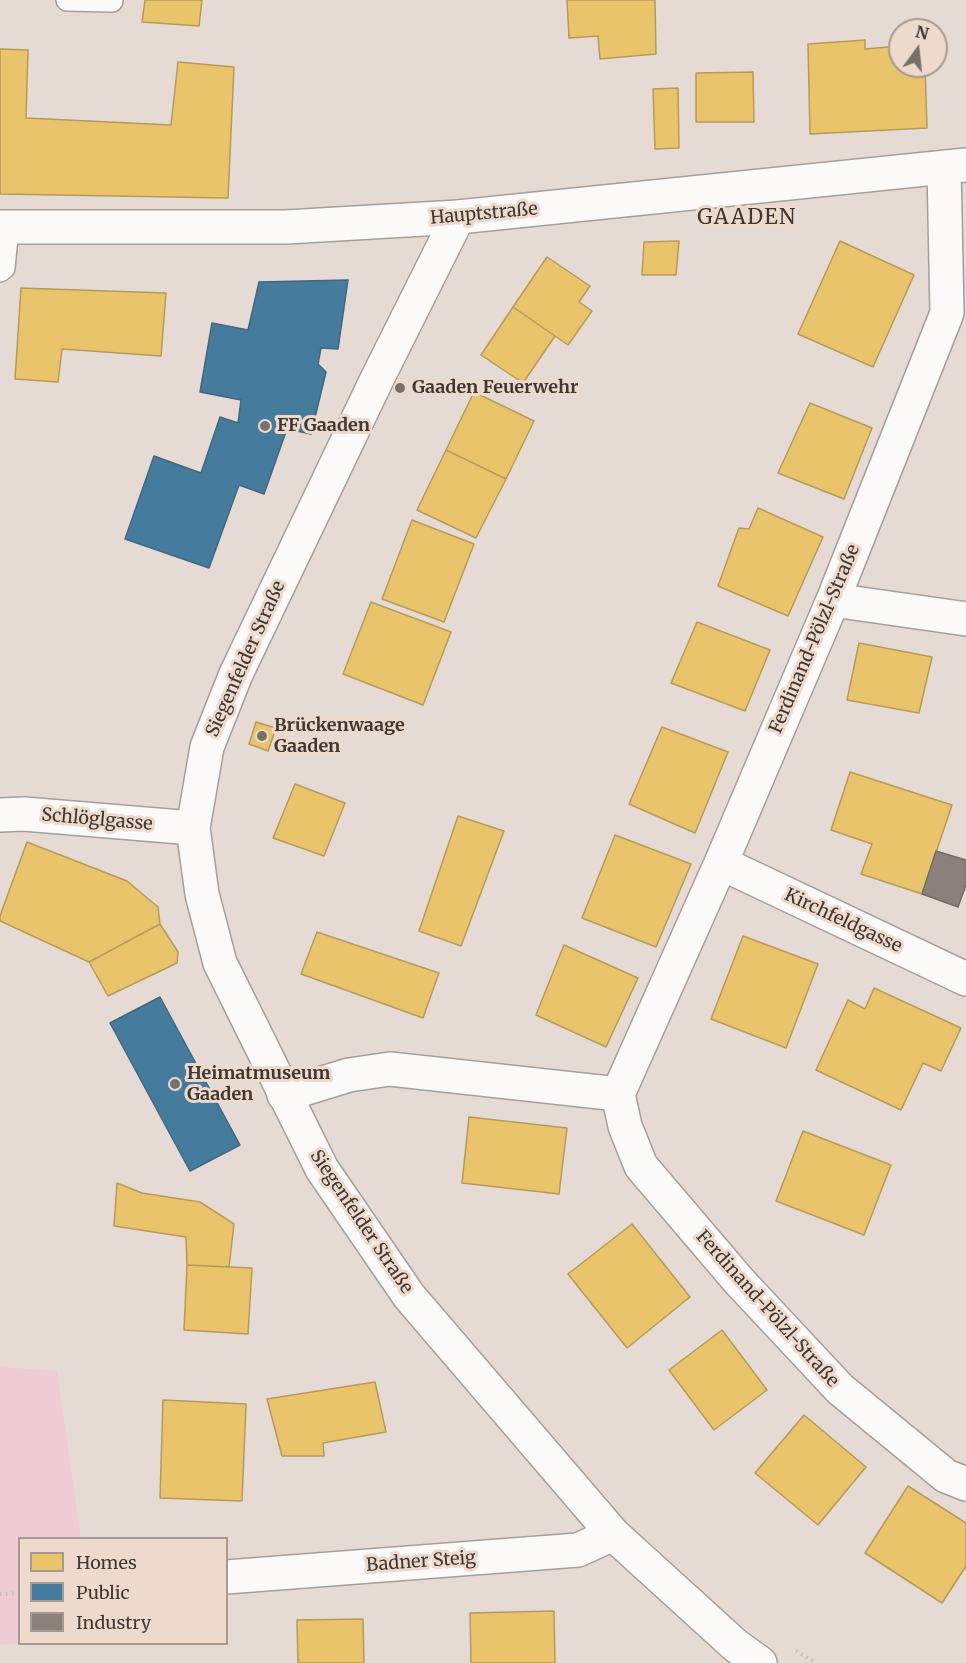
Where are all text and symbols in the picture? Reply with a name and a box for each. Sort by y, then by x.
north arrow [888,18,948,78]
text: N [913,21,931,44]
street label: Hauptstraße [429,199,539,229]
district label: GAADEN [697,205,797,231]
place label: Gaaden Feuerwehr [412,377,578,399]
marker: Gaaden Feuerwehr [393,381,407,395]
place label: FF Gaaden [277,415,370,437]
marker: FF Gaaden [258,419,272,433]
street label: Ferdinand-Pölzl-Straße [765,541,865,737]
street label: Siegenfelder Straße [202,578,290,740]
place label: Brückenwaage Gaaden [274,715,405,758]
marker: Brückenwaage Gaaden [255,729,269,743]
street label: Schlöglgasse [40,804,154,836]
street label: Kirchfeldgasse [781,884,905,958]
place label: Heimatmuseum Gaaden [187,1063,330,1106]
marker: Heimatmuseum Gaaden [168,1077,182,1091]
street label: Siegenfelder Straße [305,1146,417,1298]
street label: Ferdinand-Pölzl-Straße [691,1226,843,1392]
legend [18,1537,228,1645]
street label: Badner Steig [365,1547,477,1577]
text: Homes [76,1551,137,1574]
text: Public [76,1581,130,1604]
text: Industry [76,1611,151,1634]

